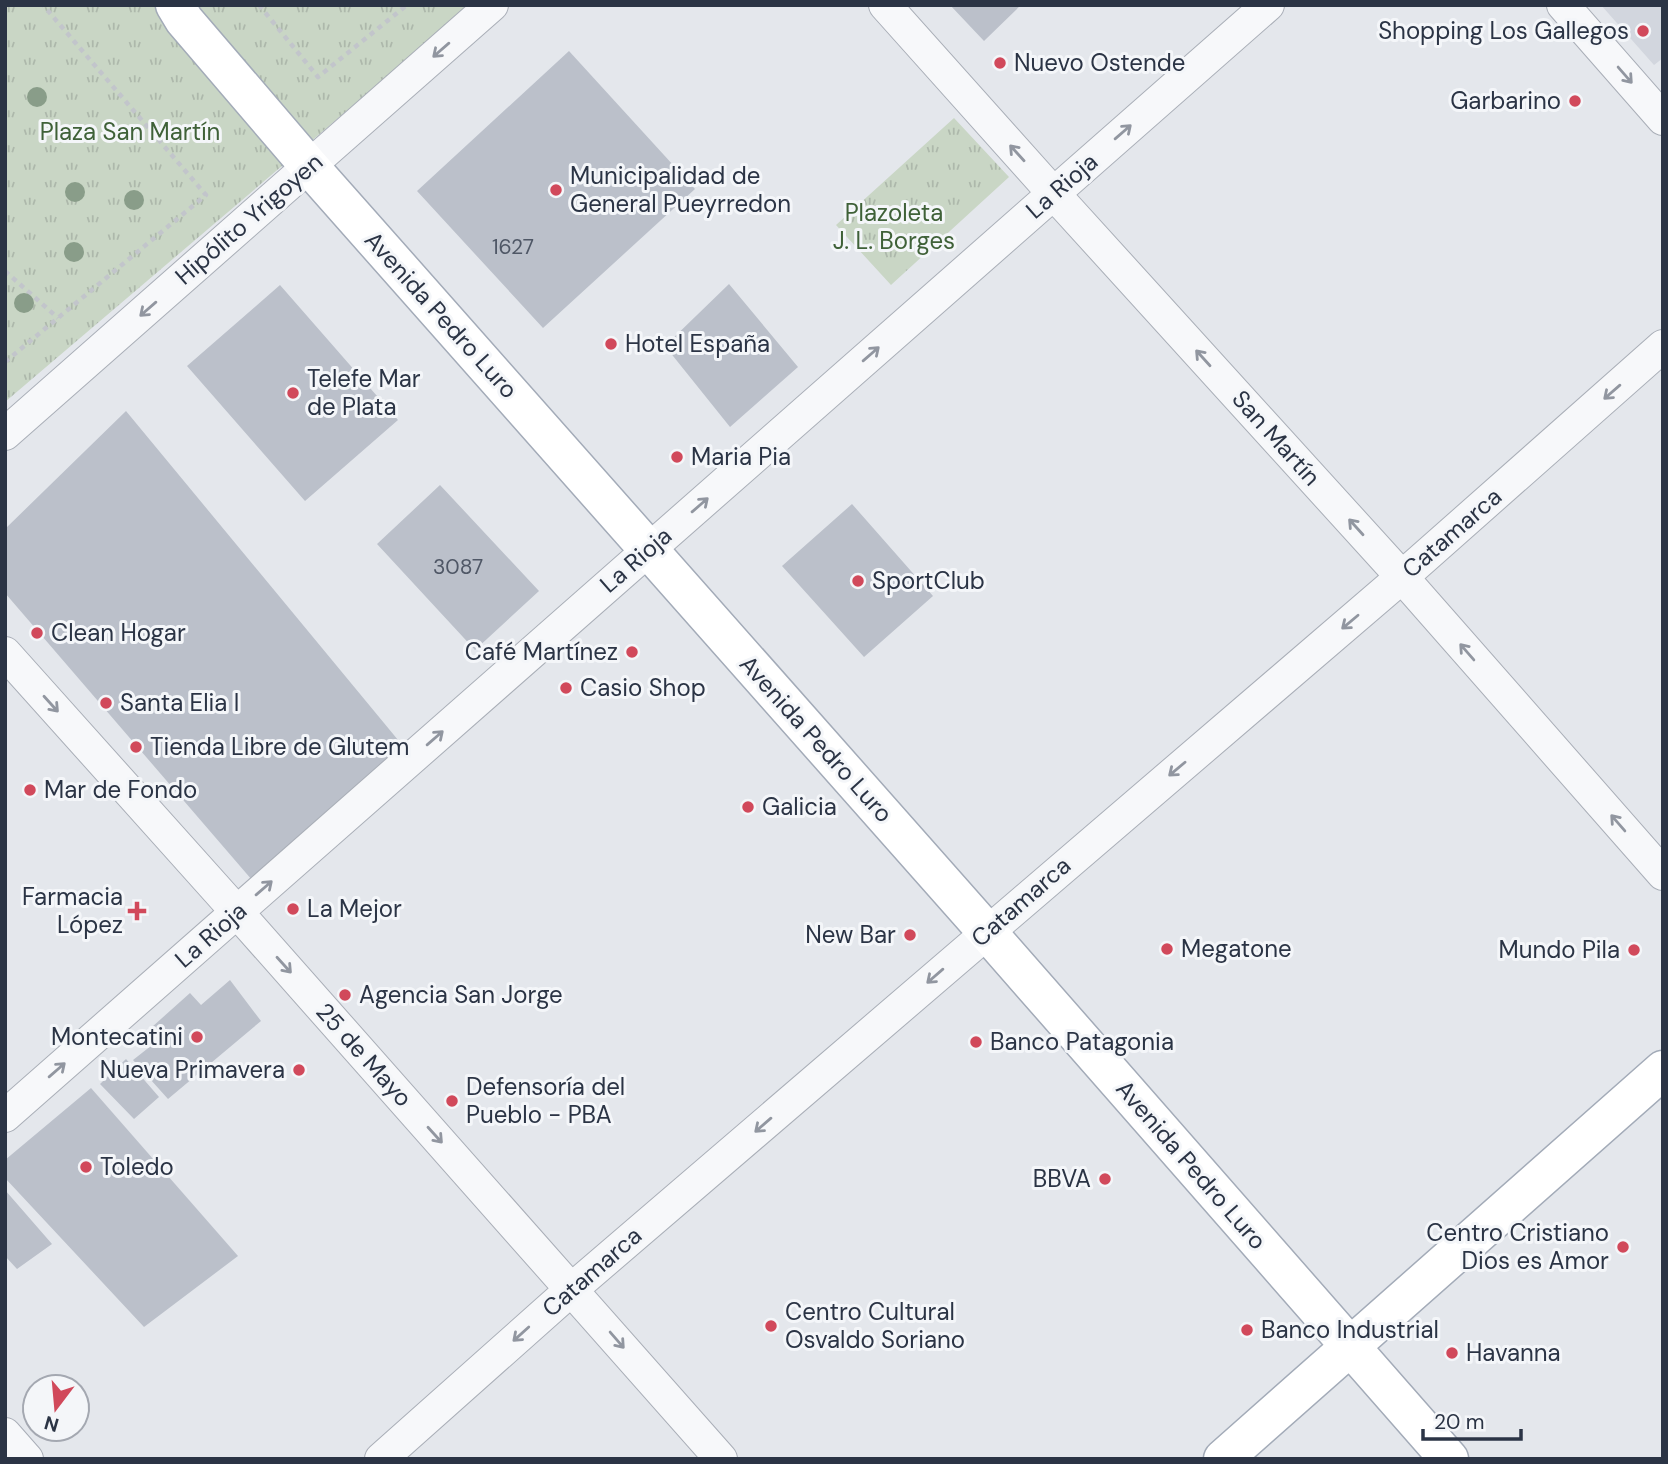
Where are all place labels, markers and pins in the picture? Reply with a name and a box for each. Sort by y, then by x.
place label: Shopping Los Gallegos [1378,15,1629,46]
marker: Shopping Los Gallegos [1635,23,1651,39]
place label: Nuevo Ostende [1014,47,1185,78]
marker: Nuevo Ostende [992,55,1008,71]
place label: Garbarino [1450,85,1561,116]
marker: Garbarino [1567,93,1583,109]
place label: Municipalidad de General Pueyrredon [570,160,791,219]
marker: Municipalidad de General Pueyrredon [548,182,564,198]
place label: Hotel España [625,328,770,359]
marker: Hotel España [603,336,619,352]
place label: Telefe Mar de Plata [307,363,421,422]
marker: Telefe Mar de Plata [285,385,301,401]
place label: Maria Pia [691,441,791,472]
marker: Maria Pia [669,449,685,465]
place label: SportClub [872,565,985,596]
marker: SportClub [850,573,866,589]
place label: Clean Hogar [51,617,186,648]
marker: Clean Hogar [29,625,45,641]
place label: Café Martínez [465,636,618,667]
marker: Café Martínez [624,644,640,660]
place label: Casio Shop [580,672,706,703]
marker: Casio Shop [558,680,574,696]
place label: Santa Elia I [120,687,239,718]
marker: Santa Elia I [98,695,114,711]
place label: Tienda Libre de Glutem [150,731,409,762]
marker: Tienda Libre de Glutem [128,739,144,755]
place label: Mar de Fondo [44,774,197,805]
marker: Mar de Fondo [22,782,38,798]
place label: Galicia [762,791,837,822]
marker: Galicia [740,799,756,815]
place label: Farmacia López [22,881,123,940]
place label: La Mejor [307,893,402,924]
marker: La Mejor [285,901,301,917]
marker: Farmacia López [129,903,145,919]
place label: New Bar [805,919,896,950]
marker: New Bar [902,927,918,943]
place label: Megatone [1181,933,1292,964]
place label: Mundo Pila [1499,934,1620,965]
marker: Megatone [1159,941,1175,957]
marker: Mundo Pila [1626,942,1642,958]
place label: Agencia San Jorge [359,979,563,1010]
marker: Agencia San Jorge [337,987,353,1003]
place label: Montecatini [51,1021,183,1052]
place label: Banco Patagonia [990,1026,1174,1057]
marker: Montecatini [189,1029,205,1045]
marker: Banco Patagonia [968,1034,984,1050]
place label: Nueva Primavera [100,1054,285,1085]
marker: Nueva Primavera [291,1062,307,1078]
place label: Defensoría del Pueblo - PBA [466,1071,625,1130]
marker: Defensoría del Pueblo - PBA [444,1093,460,1109]
place label: Toledo [100,1151,174,1182]
marker: Toledo [78,1159,94,1175]
place label: BBVA [1033,1163,1091,1194]
marker: BBVA [1097,1171,1113,1187]
place label: Centro Cristiano Dios es Amor [1426,1217,1609,1276]
marker: Centro Cristiano Dios es Amor [1615,1239,1631,1255]
place label: Centro Cultural Osvaldo Soriano [785,1296,965,1355]
place label: Banco Industrial [1261,1314,1439,1345]
marker: Centro Cultural Osvaldo Soriano [763,1318,779,1334]
marker: Banco Industrial [1239,1322,1255,1338]
place label: Havanna [1466,1337,1561,1368]
marker: Havanna [1444,1345,1460,1361]

